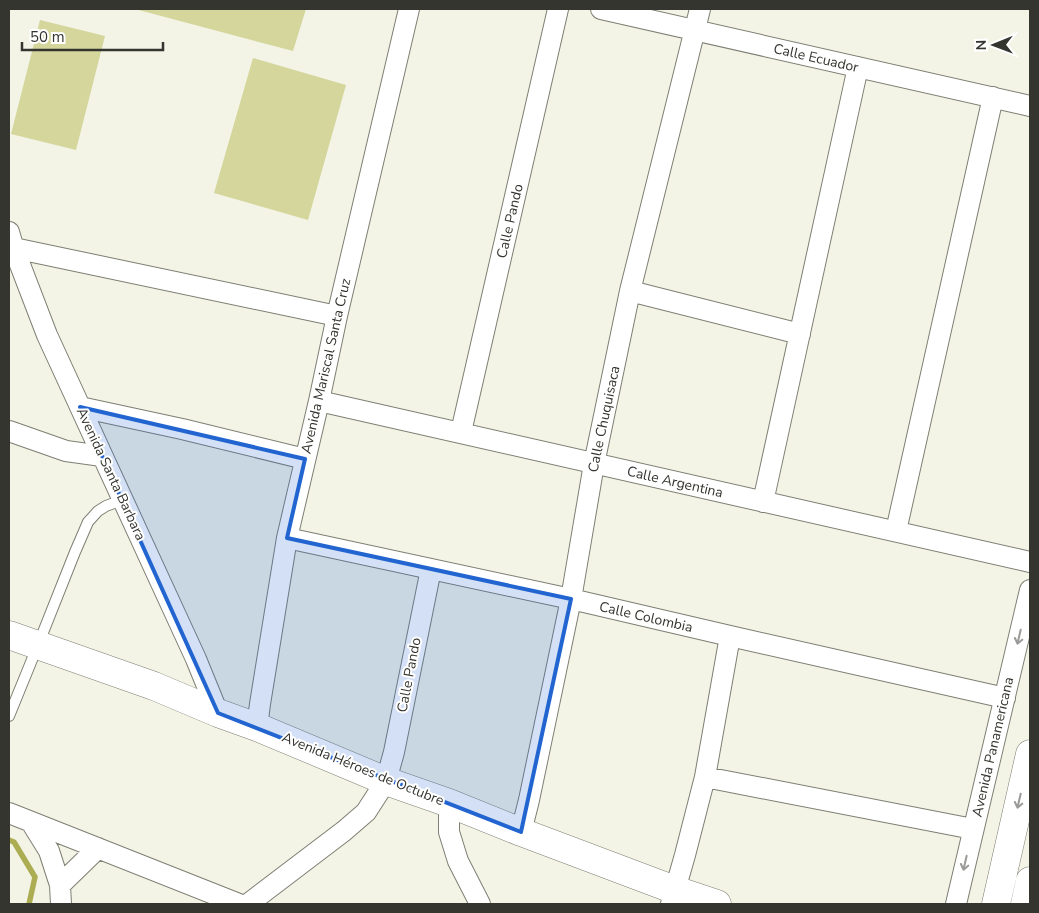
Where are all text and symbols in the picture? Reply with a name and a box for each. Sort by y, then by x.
scale bar [22,20,164,52]
north arrow [969,20,1019,70]
text: 50 m [30,27,65,47]
street label: Calle Ecuador [772,39,860,77]
text: N [972,40,991,51]
street label: Calle Pando [492,182,528,260]
street label: Avenida Mariscal Santa Cruz [297,276,356,456]
street label: Calle Chuquisaca [583,364,625,474]
street label: Avenida Santa Barbara [72,404,150,544]
street label: Calle Argentina [625,462,725,502]
street label: Calle Colombia [597,597,695,637]
one-way arrow [1014,628,1023,644]
street label: Calle Pando [392,636,426,714]
street label: Avenida Panamericana [968,675,1018,819]
street label: Avenida Héroes de Octubre [279,728,447,810]
one-way arrow [1014,793,1023,809]
one-way arrow [960,855,969,871]

